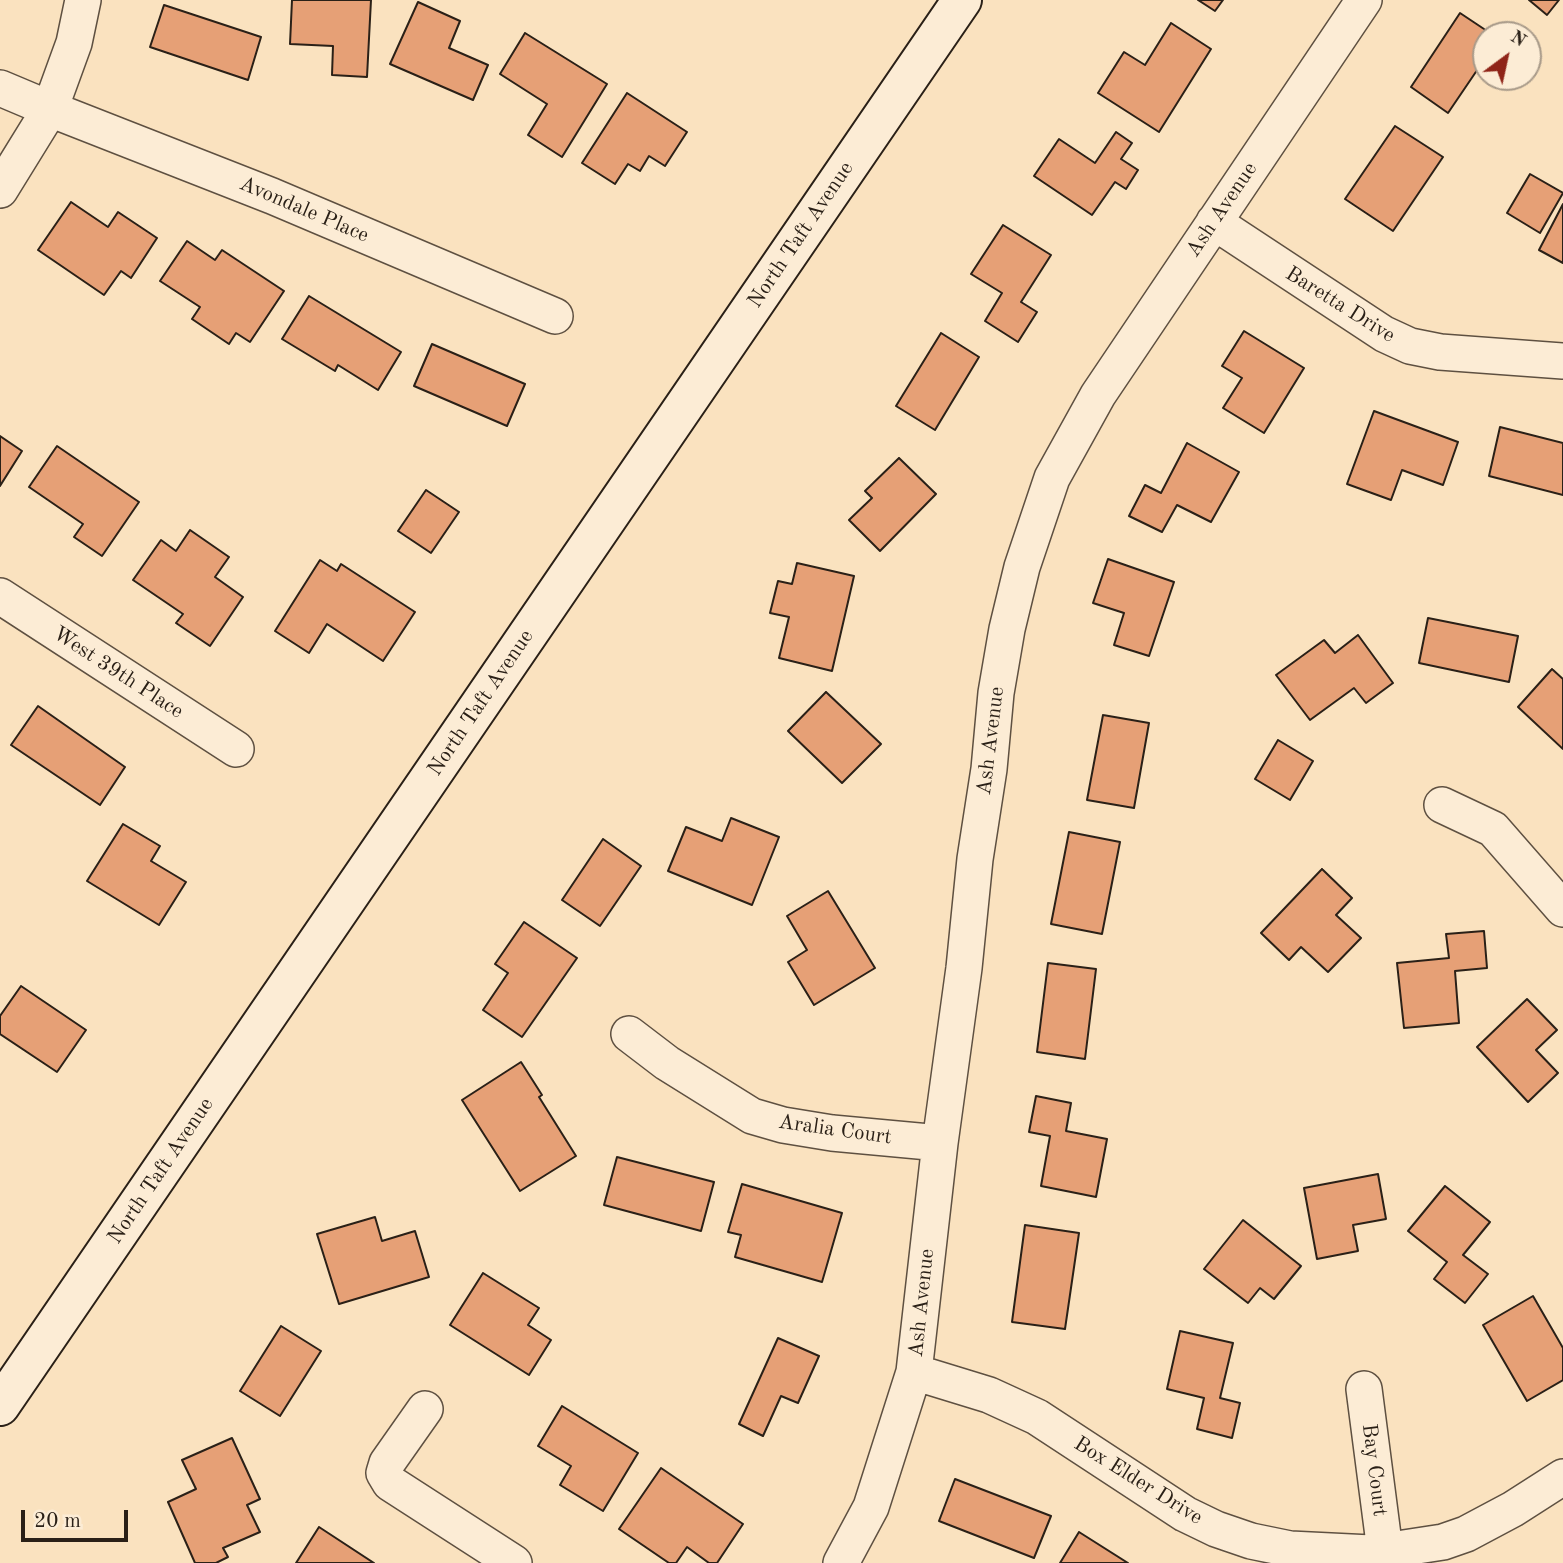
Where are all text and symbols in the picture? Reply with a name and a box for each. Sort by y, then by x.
north arrow [1472,21,1542,91]
text: N [1506,28,1529,52]
street label: North Taft Avenue [743,157,859,313]
street label: Ash Avenue [1181,158,1263,262]
street label: Avondale Place [235,171,373,249]
street label: Baretta Drive [1281,261,1399,349]
street label: West 39th Place [48,621,188,725]
street label: North Taft Avenue [423,625,539,781]
street label: Ash Avenue [972,685,1010,797]
street label: North Taft Avenue [103,1093,219,1249]
street label: Aralia Court [777,1110,893,1150]
street label: Ash Avenue [904,1247,940,1359]
street label: Bay Court [1356,1422,1392,1518]
street label: Box Elder Drive [1069,1431,1207,1531]
scale bar [24,1496,131,1540]
text: 20 m [34,1511,81,1532]

